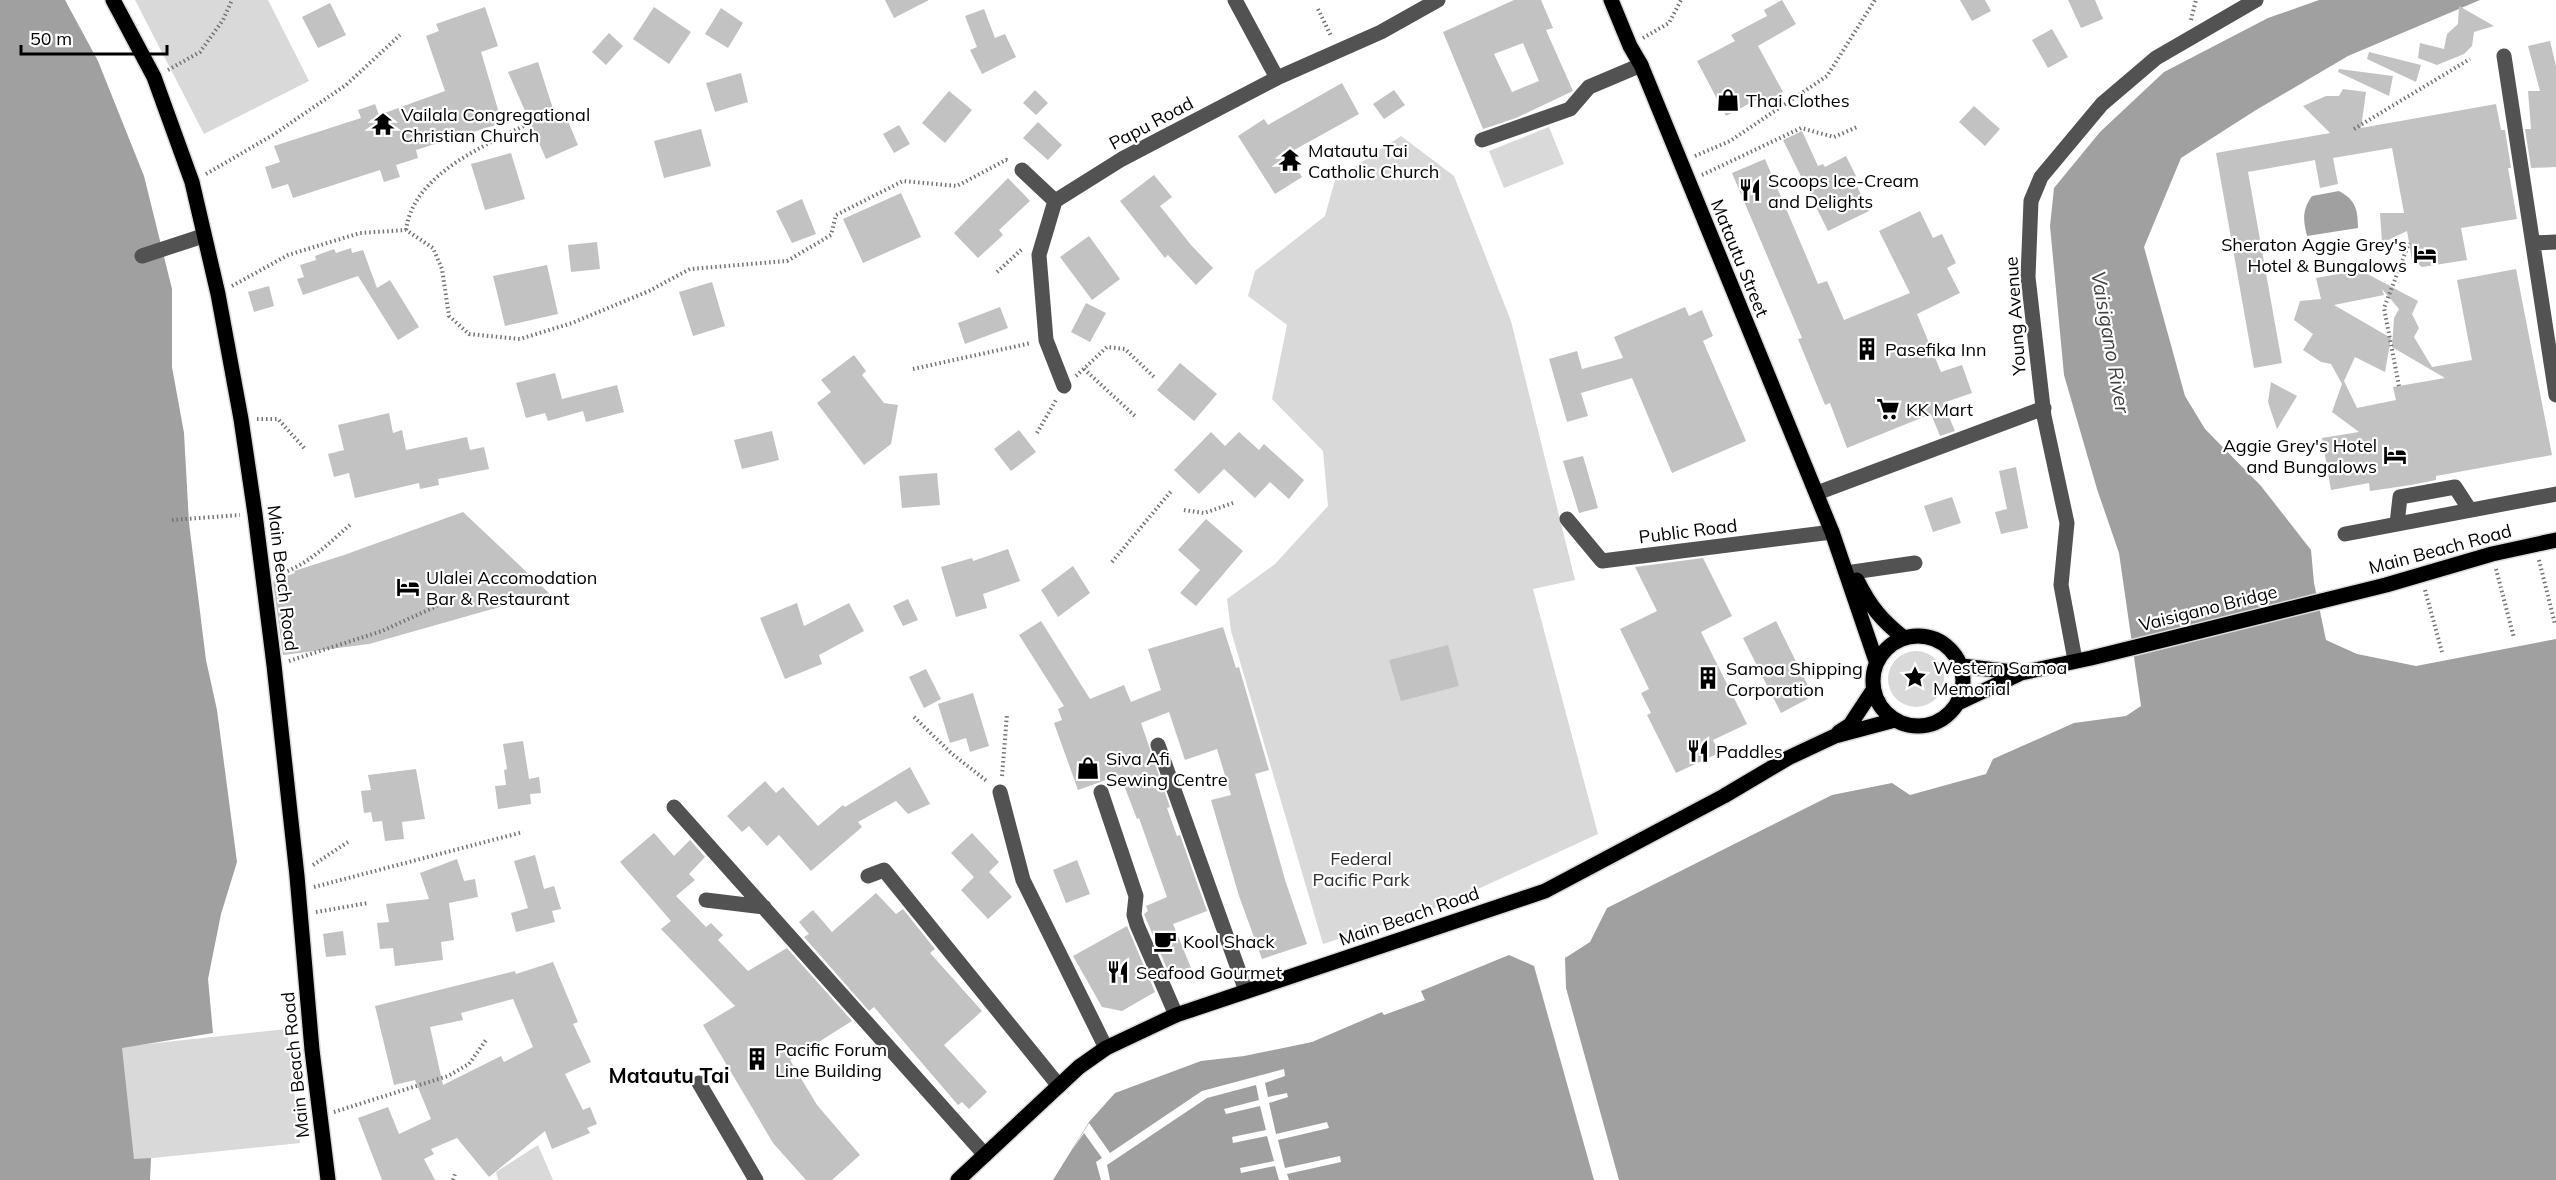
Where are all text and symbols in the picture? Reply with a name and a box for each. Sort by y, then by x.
scale bar [21,18,166,56]
text: 50 m [30,27,72,50]
shop icon: Thai Clothes [1715,87,1741,113]
place label: Thai Clothes [1746,89,1850,112]
street label: Papu Road [1105,91,1197,155]
place label: Vailala Congregational Christian Church [401,103,590,147]
temple icon: Vailala Congregational Christian Church [370,111,396,137]
place label: Matautu Tai Catholic Church [1308,139,1439,183]
temple icon: Matautu Tai Catholic Church [1277,147,1303,173]
place label: Scoops Ice-Cream and Delights [1768,169,1919,213]
restaurant icon: Scoops Ice-Cream and Delights [1737,177,1763,203]
street label: Matautu Street [1706,196,1774,320]
place label: Sheraton Aggie Grey's Hotel & Bungalows [2221,233,2407,277]
hotel icon: Sheraton Aggie Grey's Hotel & Bungalows [2412,241,2438,267]
street label: Young Avenue [1999,256,2031,377]
water label: Vaisigano River [2086,269,2136,416]
building icon: Pasefika Inn [1854,336,1880,362]
place label: Pasefika Inn [1885,338,1987,361]
supermarket icon: KK Mart [1875,396,1901,422]
place label: KK Mart [1906,398,1973,421]
place label: Aggie Grey's Hotel and Bungalows [2223,434,2377,478]
hotel icon: Aggie Grey's Hotel and Bungalows [2382,442,2408,468]
street label: Main Beach Road [263,504,303,652]
street label: Public Road [1637,514,1739,548]
street label: Main Beach Road [2366,519,2514,579]
place label: Ulalei Accomodation Bar & Restaurant [426,566,597,610]
hotel icon: Ulalei Accomodation Bar & Restaurant [395,574,421,600]
street label: Vaisigano Bridge [2137,580,2279,636]
place label: Western Samoa Memorial [1933,656,2067,700]
place label: Samoa Shipping Corporation [1726,657,1863,701]
place icon: Western Samoa Memorial [1902,664,1928,690]
building icon: Samoa Shipping Corporation [1695,665,1721,691]
restaurant icon: Paddles [1685,738,1711,764]
place label: Paddles [1716,740,1783,763]
place label: Siva Afi Sewing Centre [1106,747,1227,791]
shop icon: Siva Afi Sewing Centre [1075,755,1101,781]
park label: Federal Pacific Park [1312,847,1410,891]
street label: Main Beach Road [1336,881,1482,951]
cafe icon: Kool Shack [1152,928,1178,954]
place label: Kool Shack [1183,930,1275,953]
restaurant icon: Seafood Gourmet [1105,959,1131,985]
place label: Seafood Gourmet [1136,961,1282,984]
street label: Main Beach Road [276,991,314,1139]
place label: Pacific Forum Line Building [775,1038,887,1082]
building icon: Pacific Forum Line Building [744,1046,770,1072]
district label: Matautu Tai [609,1062,729,1088]

